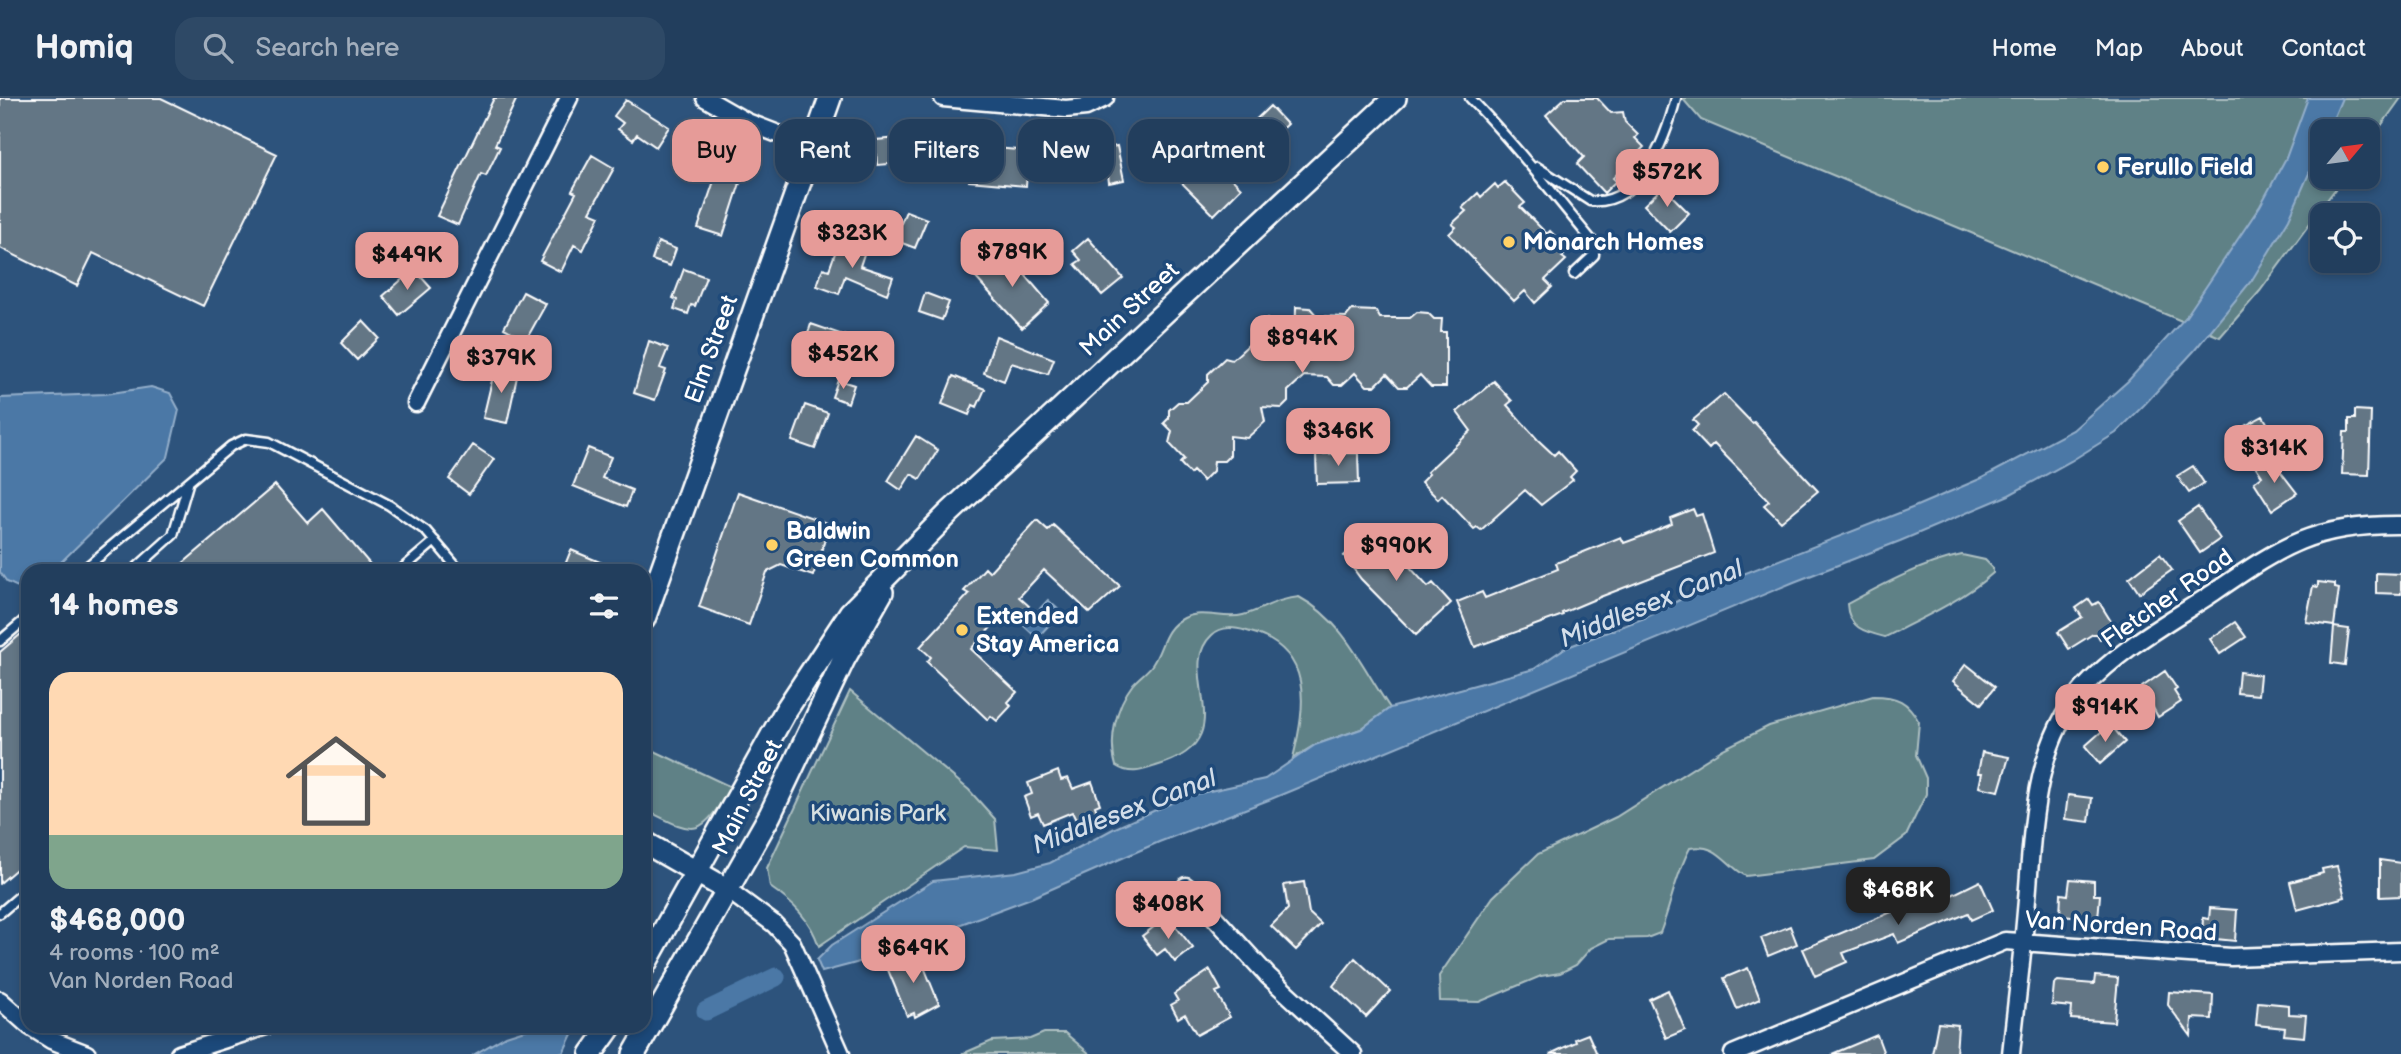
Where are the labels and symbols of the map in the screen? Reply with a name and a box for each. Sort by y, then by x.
north arrow [2310,119,2380,189]
pin: $572K [1618,150,1716,209]
place label: Ferullo Field [2117,153,2253,182]
marker: Ferullo Field [2095,159,2111,175]
pin: $323K [803,211,901,270]
place label: Monarch Homes [1523,228,1704,257]
pin: $789K [963,230,1061,289]
pin: $449K [358,232,456,292]
marker: Monarch Homes [1501,234,1517,250]
street label: Main Street [1074,256,1186,363]
street label: Elm Street [679,291,745,407]
pin: $894K [1253,316,1351,375]
pin: $452K [794,331,892,391]
pin: $379K [452,336,550,395]
pin: $346K [1289,408,1387,468]
pin: $314K [2225,426,2323,485]
place label: Baldwin Green Common [786,517,959,574]
pin: $990K [1347,524,1445,583]
marker: Baldwin Green Common [764,537,780,553]
street label: Fletcher Road [2096,542,2239,654]
water label: Middlesex Canal [1555,553,1749,655]
place label: Extended Stay America [976,602,1120,659]
marker: Extended Stay America [954,622,970,638]
pin: $914K [2056,684,2154,744]
street label: Main Street [706,734,789,860]
water label: Middlesex Canal [1028,763,1222,862]
park label: Kiwanis Park [810,799,946,828]
pin: $468K [1849,868,1947,927]
pin: $408K [1119,882,1217,941]
street label: Van Norden Road [2024,905,2218,948]
pin: $649K [864,926,962,985]

